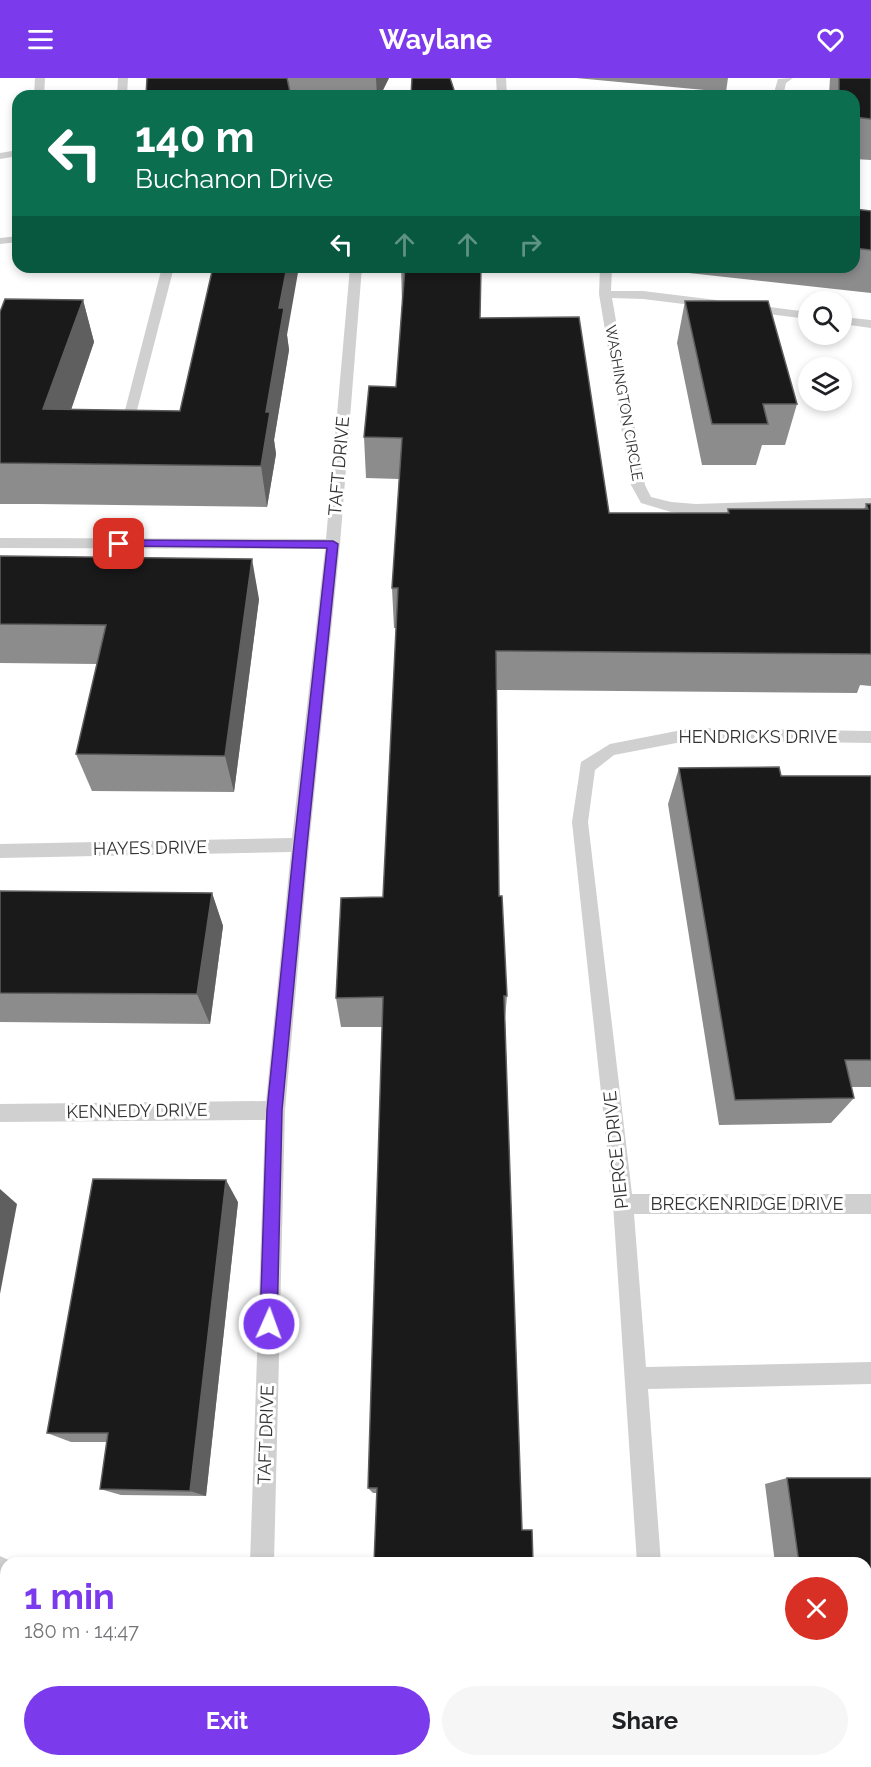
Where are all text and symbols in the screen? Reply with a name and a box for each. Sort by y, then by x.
icon: menu [24,23,57,56]
icon: heart [814,23,847,56]
text: Waylane [379,24,492,55]
text: 140 m [135,113,255,162]
icon: left [36,114,114,192]
text: Buchanon Drive [135,163,333,194]
icon: left [325,228,358,261]
icon: ahead [388,228,421,261]
icon: ahead [451,228,484,261]
icon: right [514,228,547,261]
map controls [798,291,852,411]
button: search [798,291,852,345]
street label: WASHINGTON CIRCLE [601,324,647,482]
button: layers [798,357,852,411]
street label: TAFT DRIVE [324,415,353,517]
pin [93,518,144,569]
icon: arrive [102,527,135,560]
street label: HENDRICKS DRIVE [679,726,838,747]
street label: HAYES DRIVE [93,836,207,859]
street label: PIERCE DRIVE [599,1090,632,1210]
street label: KENNEDY DRIVE [66,1099,208,1122]
street label: BRECKENRIDGE DRIVE [650,1193,844,1214]
position arrow [237,1292,301,1356]
street label: TAFT DRIVE [253,1385,278,1485]
text: 1 min [24,1575,115,1617]
button: close [785,1577,848,1640]
text: 180 m · 14:47 [24,1619,139,1643]
button: Exit [24,1686,430,1755]
button: Share [442,1686,848,1755]

